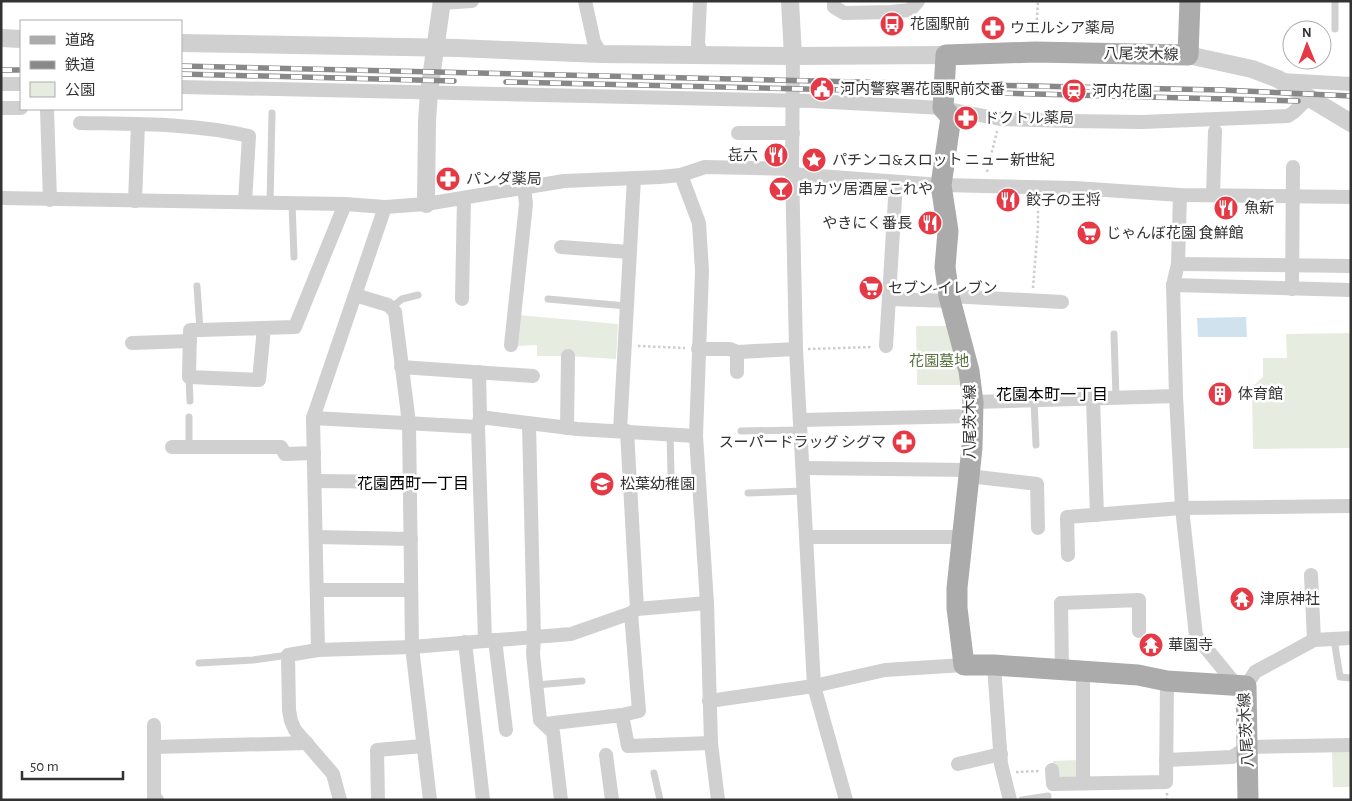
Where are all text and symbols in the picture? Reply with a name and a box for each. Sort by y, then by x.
bus stop icon: 花園駅前 [879,11,905,37]
pharmacy icon: ウエルシア薬局 [980,15,1006,41]
place label: 花園駅前 [910,16,970,32]
legend [20,20,182,110]
place label: ウエルシア薬局 [1010,20,1115,36]
north arrow [1282,20,1332,70]
text: N [1302,26,1312,40]
text: 道路 [65,32,95,48]
street label: 八尾茨木線 [1103,45,1179,63]
text: 鉄道 [65,57,95,73]
public building icon: 河内警察署花園駅前交番 [809,76,835,102]
station icon: 河内花園 [1061,78,1087,104]
place label: 河内警察署花園駅前交番 [840,81,1005,97]
text: 公園 [65,82,95,98]
place label: 河内花園 [1092,83,1152,99]
pharmacy icon: ドクトル薬局 [953,105,979,131]
place label: ドクトル薬局 [984,110,1074,126]
restaurant icon: 㐂六 [763,142,789,168]
place label: 㐂六 [728,147,758,163]
place icon: パチンコ&スロット ニュー新世紀 [801,147,827,173]
place label: パチンコ&スロット ニュー新世紀 [832,152,1055,168]
pharmacy icon: パンダ薬局 [435,166,461,192]
place label: パンダ薬局 [466,171,542,187]
bar icon: 串カツ居酒屋これや [768,176,794,202]
place label: 串カツ居酒屋これや [798,181,933,197]
restaurant icon: 餃子の王将 [995,187,1021,213]
place label: 餃子の王将 [1026,192,1101,208]
restaurant icon: 魚新 [1213,195,1239,221]
place label: 魚新 [1244,199,1274,216]
restaurant icon: やきにく番長 [917,210,943,236]
place label: やきにく番長 [822,215,912,231]
supermarket icon: じゃんぼ花園 食鮮館 [1076,220,1102,246]
place label: じゃんぼ花園 食鮮館 [1106,225,1243,241]
supermarket icon: セブン-イレブン [858,275,884,301]
place label: セブン-イレブン [888,280,998,296]
park label: 花園墓地 [909,353,969,369]
building icon: 体育館 [1207,381,1233,407]
street label: 八尾茨木線 [962,384,978,460]
place label: 体育館 [1238,386,1283,402]
district label: 花園本町一丁目 [996,387,1108,403]
pharmacy icon: スーパードラッグ シグマ [891,429,917,455]
place label: スーパードラッグ シグマ [719,434,886,450]
school or university icon: 松葉幼稚園 [589,471,615,497]
district label: 花園西町一丁目 [357,476,469,492]
place label: 松葉幼稚園 [620,476,695,492]
temple icon: 津原神社 [1229,586,1255,612]
place label: 津原神社 [1260,591,1320,607]
temple icon: 華園寺 [1138,632,1164,658]
place label: 華園寺 [1168,637,1213,653]
street label: 八尾茨木線 [1236,692,1256,768]
scale bar [22,748,124,780]
text: 50 m [30,759,59,774]

